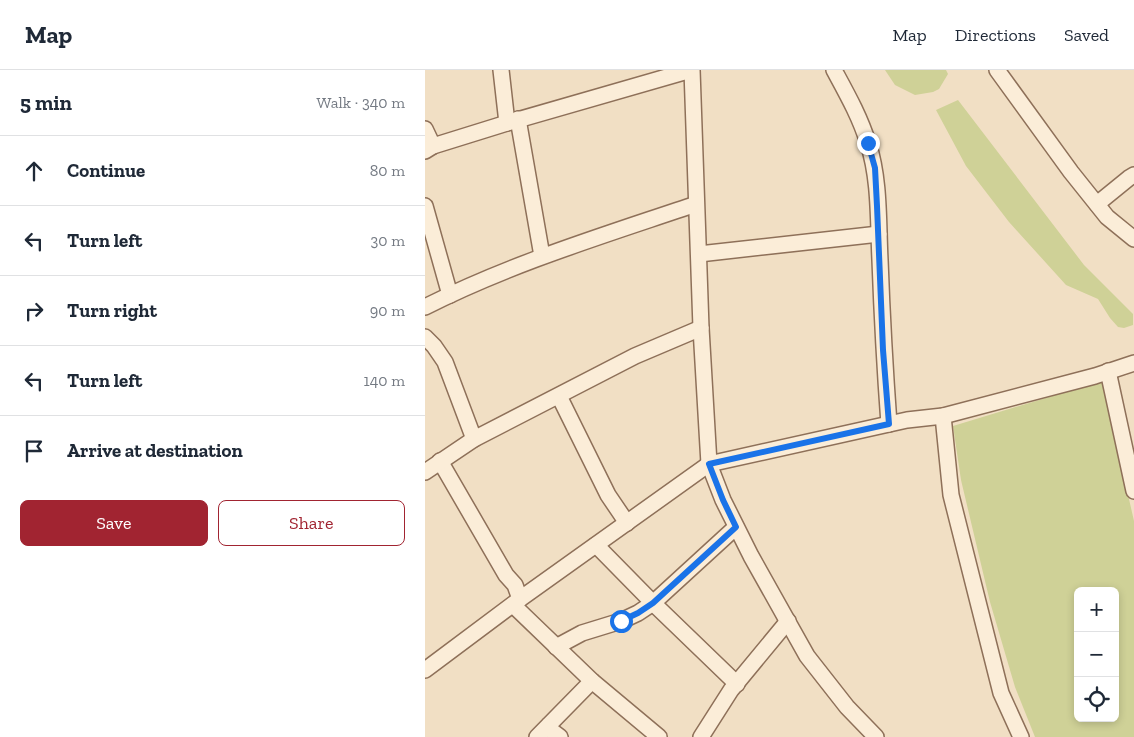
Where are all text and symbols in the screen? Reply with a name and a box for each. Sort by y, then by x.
text: Map [25,20,72,49]
text: Map [892,24,927,46]
text: Directions [955,24,1036,46]
text: Saved [1064,24,1109,46]
text: 5 min [20,90,72,115]
text: Walk · 340 m [317,93,405,112]
route end [857,132,880,155]
icon: ahead [20,157,48,185]
text: Continue [67,159,145,182]
text: 80 m [370,161,405,180]
icon: left [20,227,48,255]
text: Turn left [67,229,142,252]
text: 30 m [371,231,405,250]
icon: right [20,297,48,325]
text: Turn right [67,299,157,322]
text: 90 m [370,301,405,320]
icon: left [20,367,48,395]
text: Turn left [67,369,142,392]
text: 140 m [364,371,405,390]
icon: arrive [20,437,48,465]
text: Arrive at destination [67,439,243,462]
button: Save [20,500,208,546]
button: Share [218,500,405,546]
map controls [1074,587,1119,722]
button: + [1074,587,1119,632]
route start [610,610,633,633]
button: − [1074,632,1119,677]
button: locate [1074,677,1119,722]

